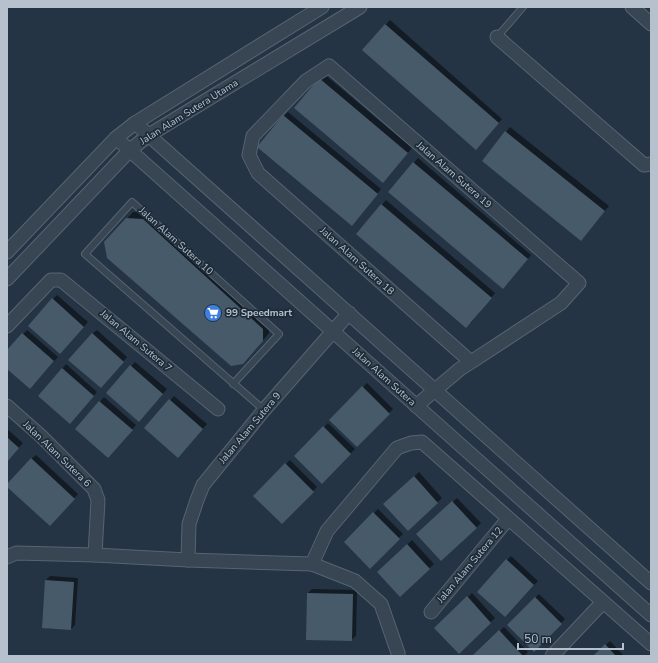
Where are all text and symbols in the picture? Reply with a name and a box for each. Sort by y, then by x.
street label: Jalan Alam Sutera Utama [136,76,241,149]
street label: Jalan Alam Sutera 19 [413,138,495,212]
street label: Jalan Alam Sutera 10 [135,203,216,278]
street label: Jalan Alam Sutera 18 [316,223,397,298]
supermarket icon: 99 Speedmart [203,303,223,323]
street label: Jalan Alam Sutera 7 [96,306,175,375]
place label: 99 Speedmart [226,306,292,320]
street label: Jalan Alam Sutera [348,344,419,409]
street label: Jalan Alam Sutera 9 [215,389,284,468]
street label: Jalan Alam Sutera 6 [19,417,94,490]
street label: Jalan Alam Sutera 12 [433,524,506,607]
scale bar [518,625,623,651]
text: 50 m [524,631,552,647]

